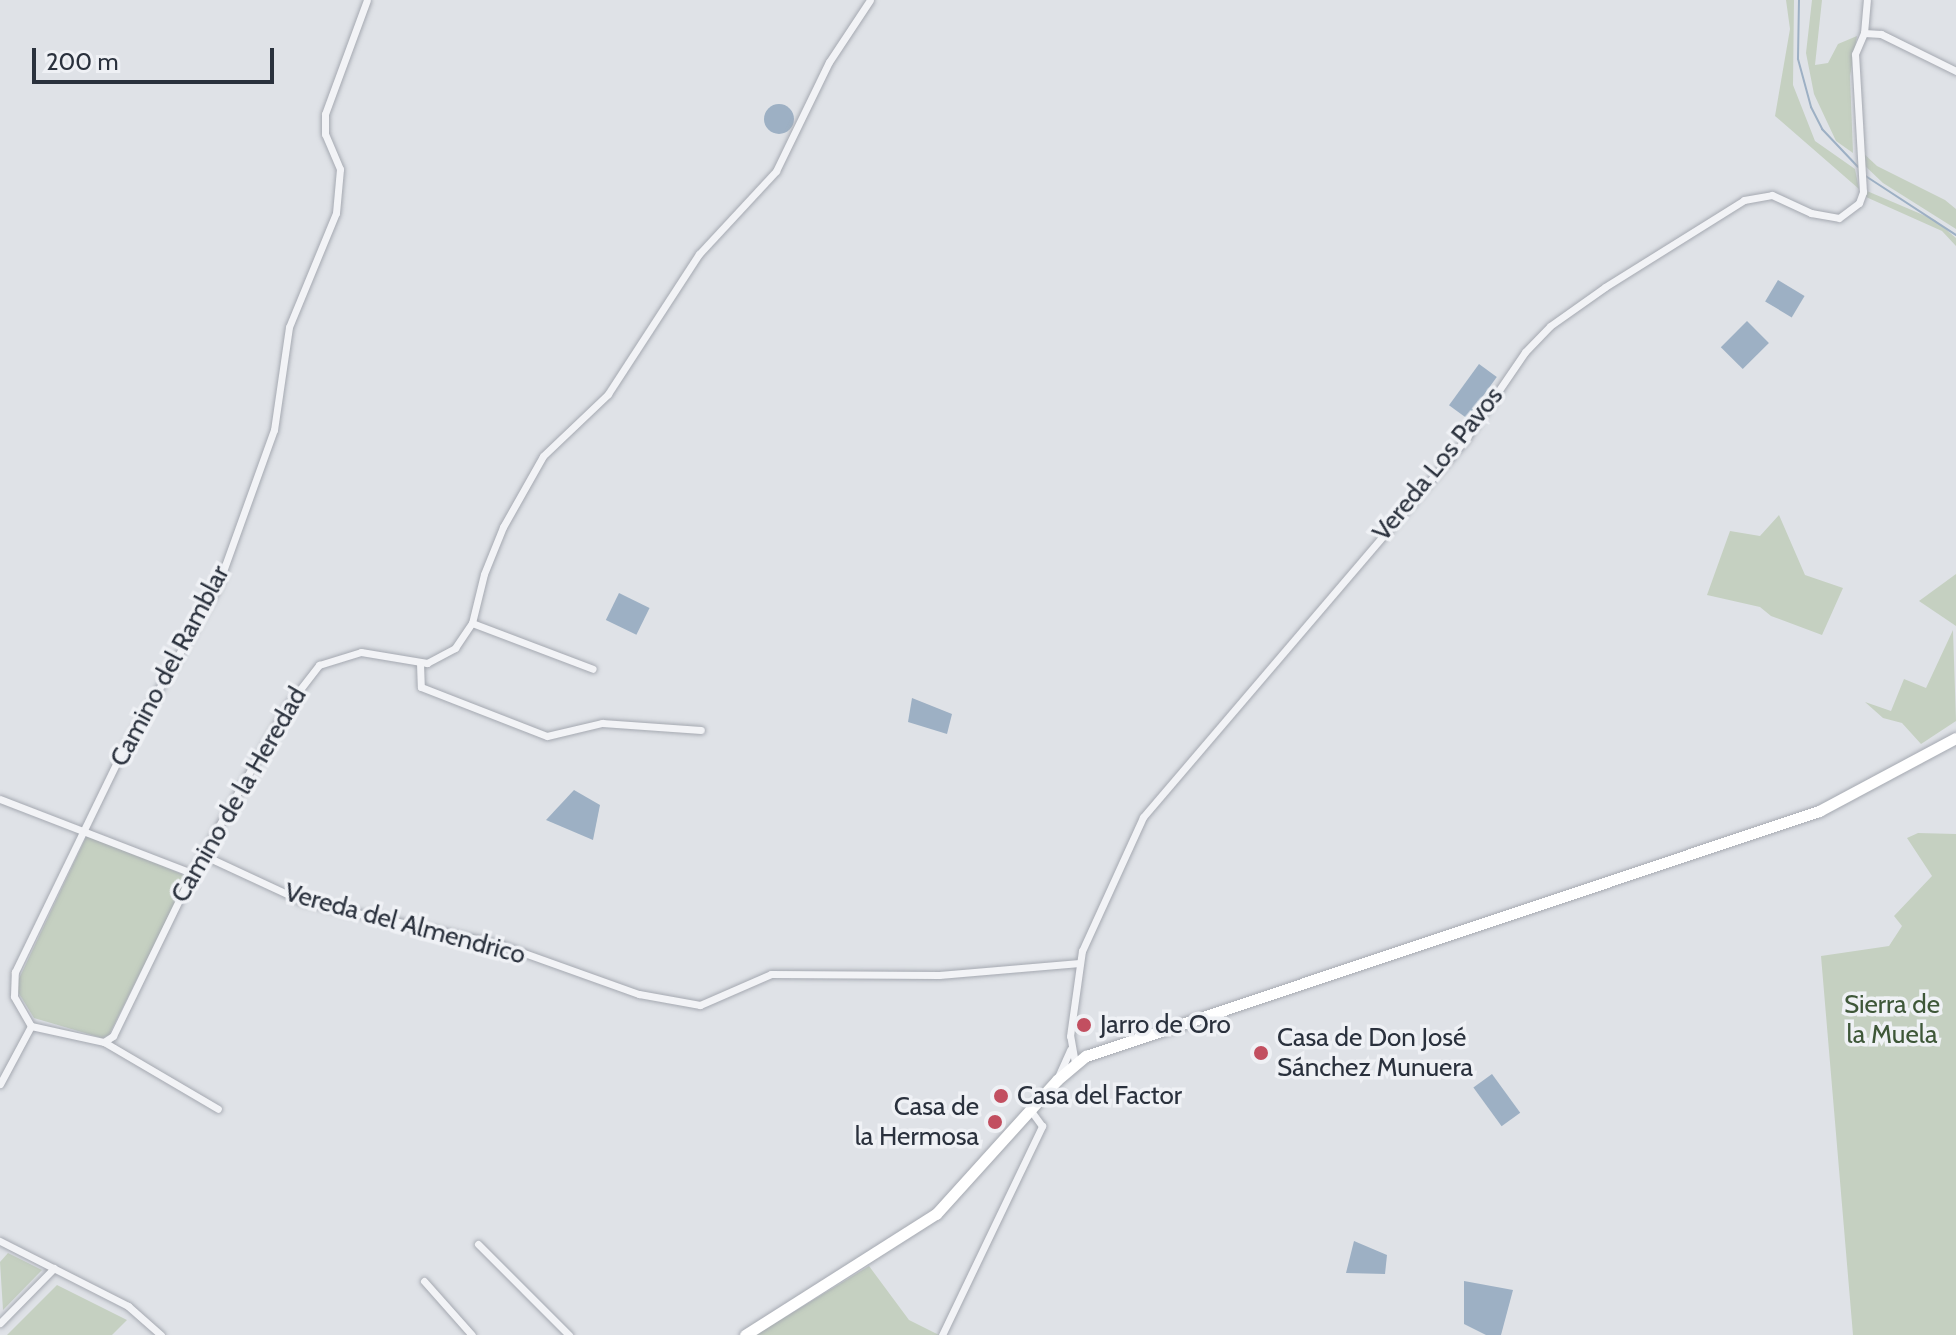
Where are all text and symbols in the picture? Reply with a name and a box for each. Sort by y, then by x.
scale bar [36,32,278,82]
text: 200 m [46,47,119,76]
street label: Vereda Los Pavos [1366,381,1510,547]
street label: Camino del Ramblar [104,560,236,772]
street label: Camino de la Heredad [165,682,313,908]
street label: Vereda del Almendrico [281,877,529,971]
park label: Sierra de la Muela [1844,989,1940,1050]
place label: Jarro de Oro [1100,1009,1231,1041]
marker: Jarro de Oro [1075,1016,1093,1034]
place label: Casa de Don José Sánchez Munuera [1277,1022,1473,1084]
marker: Casa de Don José Sánchez Munuera [1252,1044,1270,1062]
place label: Casa del Factor [1017,1080,1182,1112]
marker: Casa del Factor [992,1087,1010,1105]
place label: Casa de la Hermosa [855,1091,979,1152]
marker: Casa de la Hermosa [986,1113,1004,1131]

